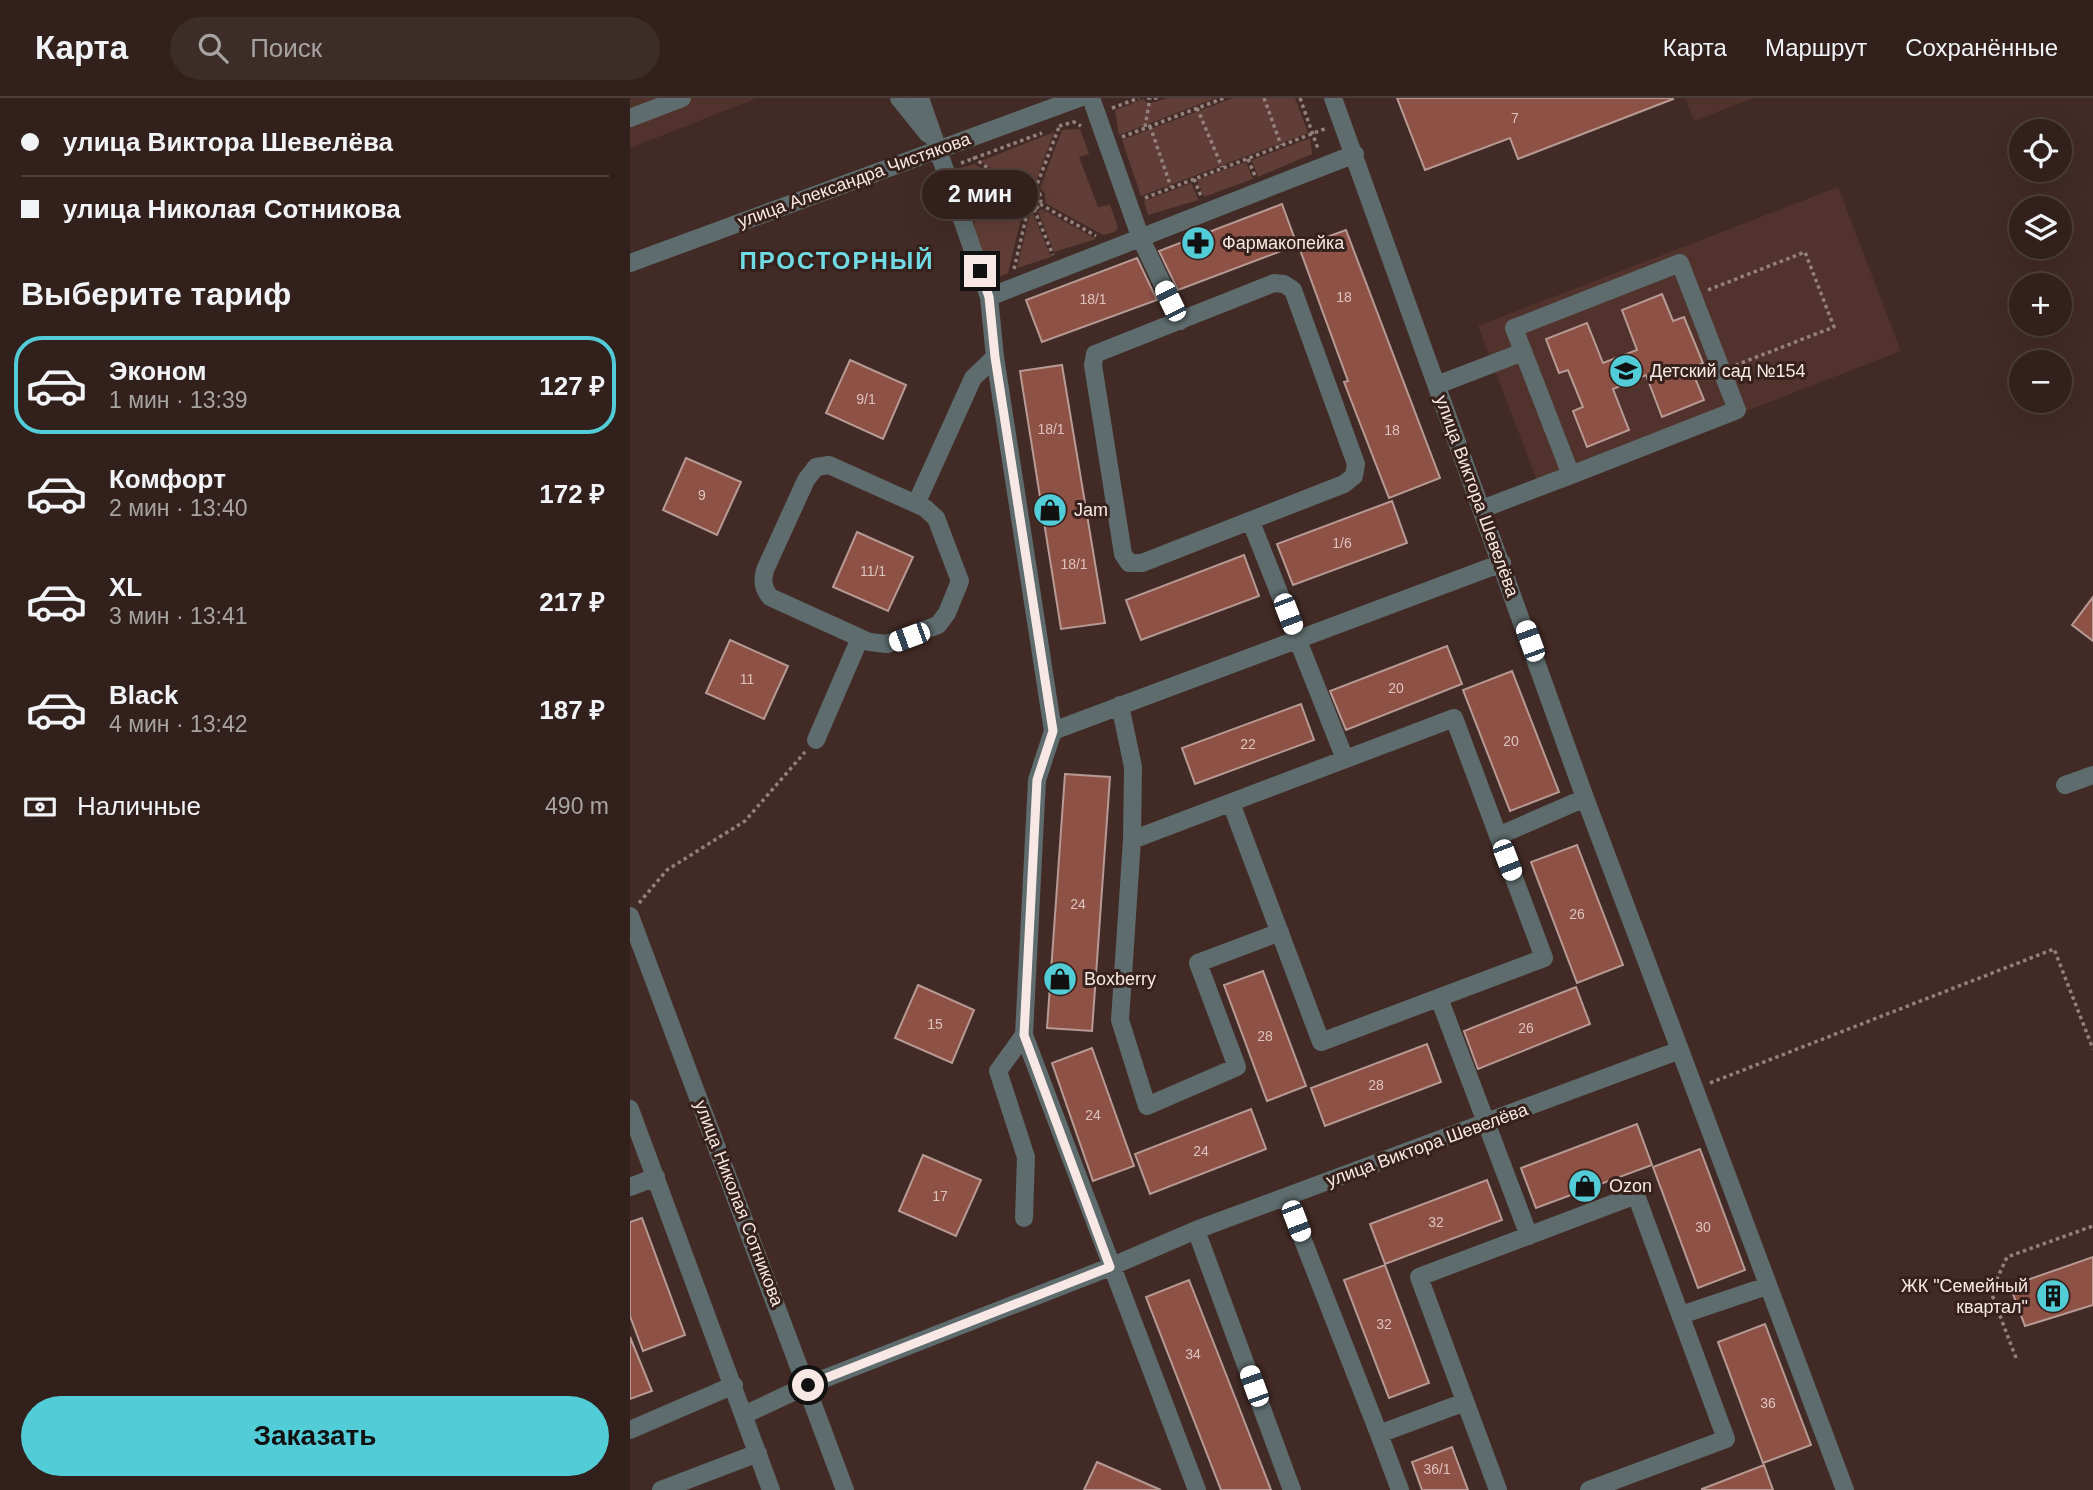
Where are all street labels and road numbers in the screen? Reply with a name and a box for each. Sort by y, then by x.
street label: улица Александра Чистякова [735,128,974,231]
street label: улица Виктора Шевелёва [1431,393,1523,600]
street label: улица Николая Сотникова [690,1097,788,1310]
street label: улица Виктора Шевелёва [1324,1099,1531,1191]

